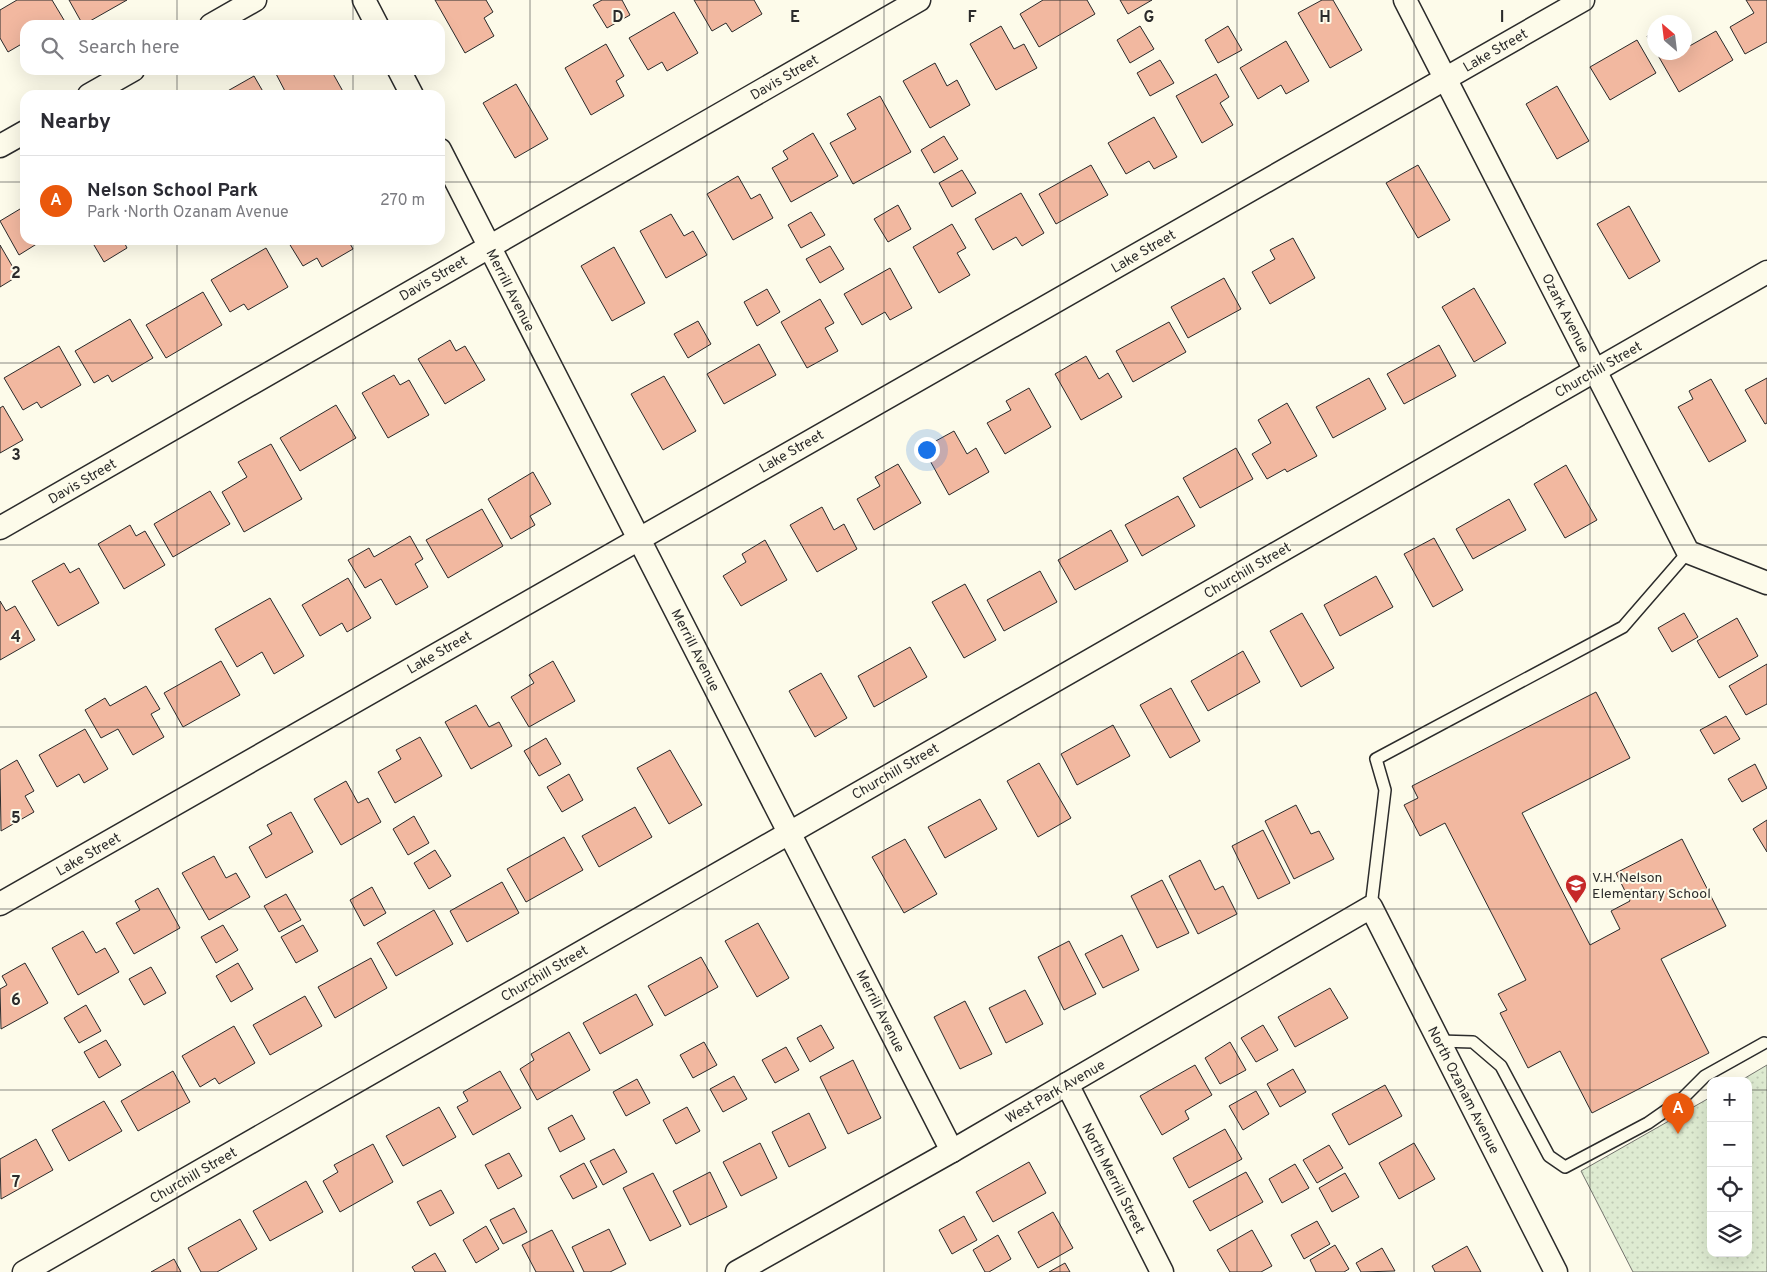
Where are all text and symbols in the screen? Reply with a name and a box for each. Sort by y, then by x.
text: D [612,8,624,28]
text: E [790,8,800,28]
text: F [967,8,977,28]
text: G [1144,8,1154,28]
text: H [1319,8,1331,28]
text: I [1500,8,1504,28]
north arrow [1647,15,1692,60]
search box [20,20,445,75]
street label: Lake Street [1461,26,1531,77]
icon: search [38,34,66,62]
text: Search here [78,36,180,60]
street label: Davis Street [748,52,822,105]
text: Nearby [40,109,111,136]
text: Nelson School Park [87,179,258,203]
text: A [50,191,62,211]
text: 270 m [380,191,425,211]
text: Park · North Ozanam Avenue [87,203,289,223]
street label: Lake Street [1109,227,1179,278]
street label: Merrill Avenue [482,247,538,335]
street label: Davis Street [397,253,471,306]
text: 2 [11,264,21,284]
street label: Ozark Avenue [1537,271,1592,356]
street label: Churchill Street [1552,339,1645,402]
street label: Lake Street [757,427,827,478]
your location [914,437,940,463]
text: 3 [11,446,21,466]
street label: Davis Street [46,456,120,509]
street label: Churchill Street [1201,540,1294,603]
street label: Merrill Avenue [667,607,723,695]
text: 4 [11,628,21,648]
street label: Lake Street [405,628,475,679]
street label: Churchill Street [849,741,942,804]
text: 5 [11,809,21,829]
street label: Lake Street [54,830,124,881]
place label: V.H. Nelson Elementary School [1592,870,1711,903]
school or university icon: V.H. Nelson Elementary School [1564,873,1588,904]
street label: Churchill Street [498,943,591,1006]
street label: Merrill Avenue [852,968,908,1056]
text: 6 [11,991,21,1011]
street label: North Ozanam Avenue [1423,1024,1502,1157]
street label: West Park Avenue [1003,1057,1109,1128]
map controls [1707,1077,1752,1257]
button: + [1707,1077,1752,1122]
pin: A [1662,1093,1694,1134]
street label: North Merrill Street [1077,1120,1148,1237]
button: − [1707,1122,1752,1167]
street label: Churchill Street [147,1145,240,1208]
button: locate [1707,1167,1752,1212]
text: 7 [12,1173,20,1193]
button: layers [1707,1212,1752,1257]

